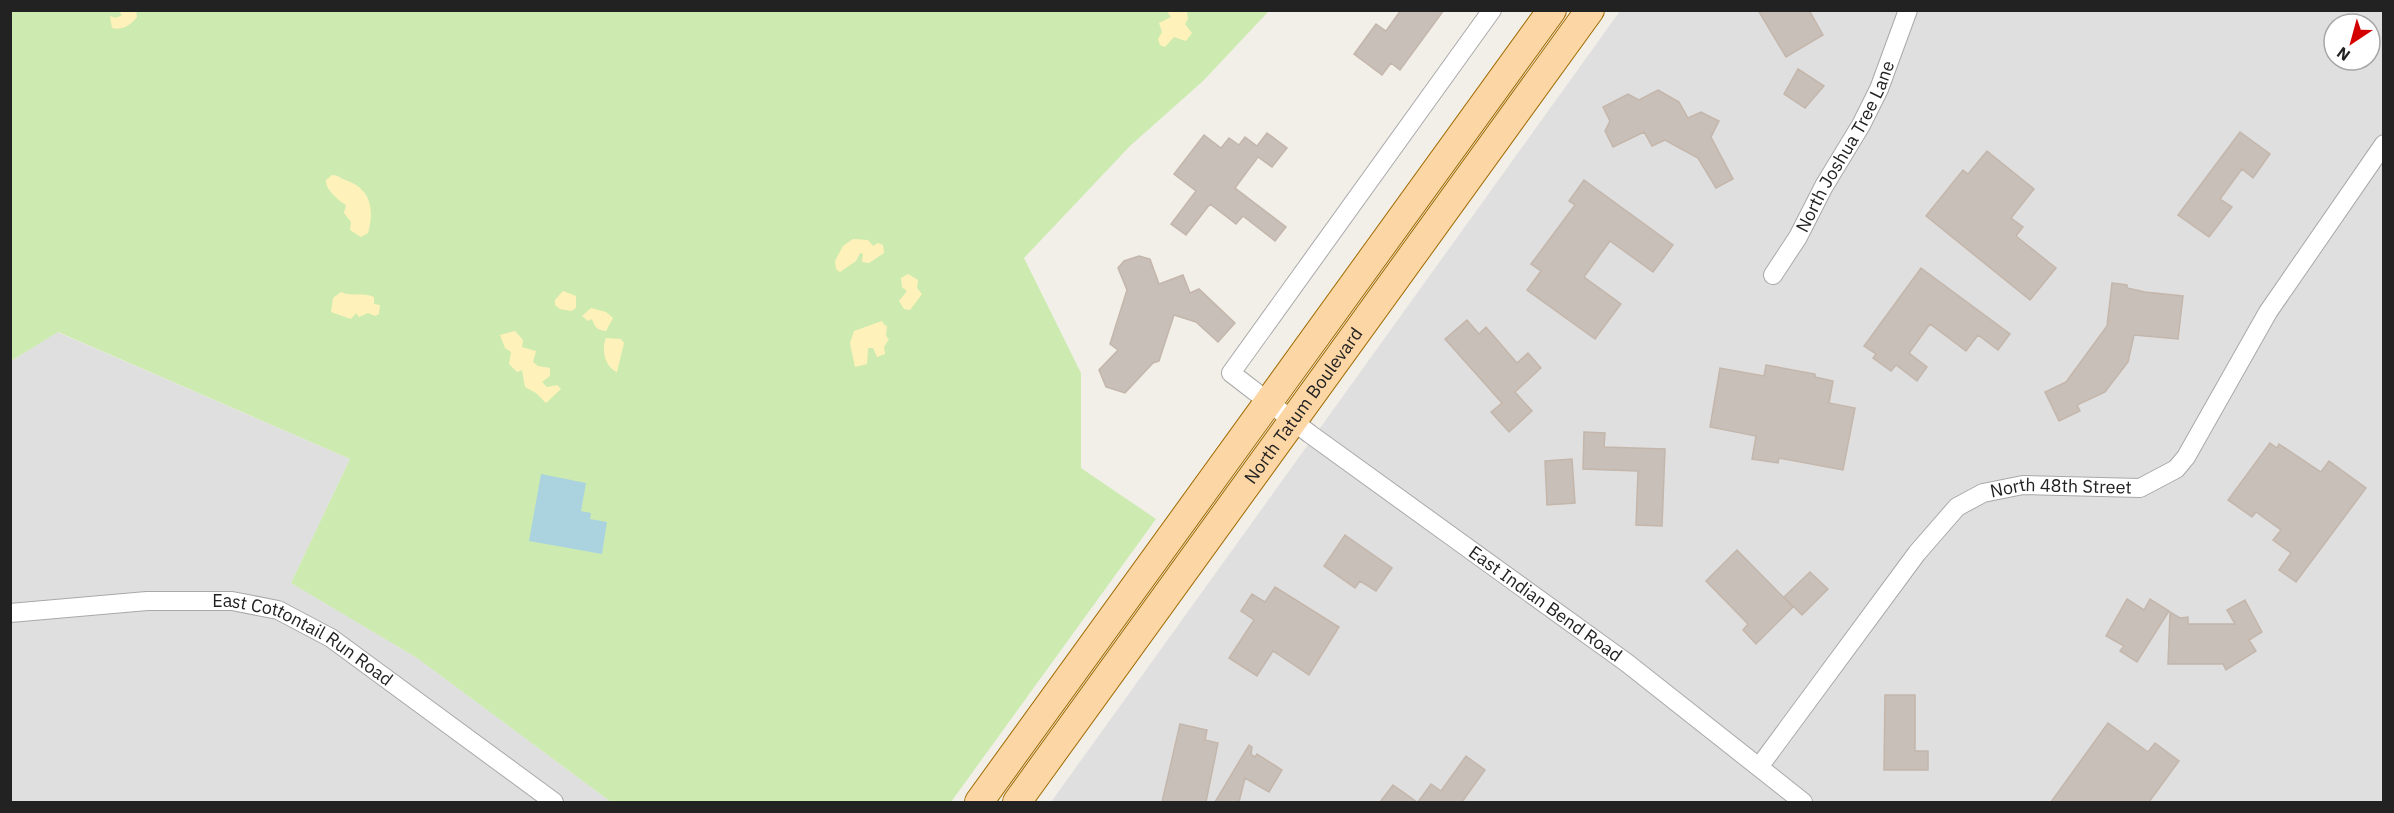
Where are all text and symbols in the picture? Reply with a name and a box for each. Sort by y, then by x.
north arrow [2322,12,2382,72]
text: N [2333,43,2354,66]
street label: North Joshua Tree Lane [1790,57,1900,236]
street label: North Tatum Boulevard [1239,323,1368,488]
street label: North 48th Street [1988,473,2132,502]
street label: East Indian Bend Road [1464,540,1627,667]
street label: East Cottontail Run Road [212,589,398,691]

